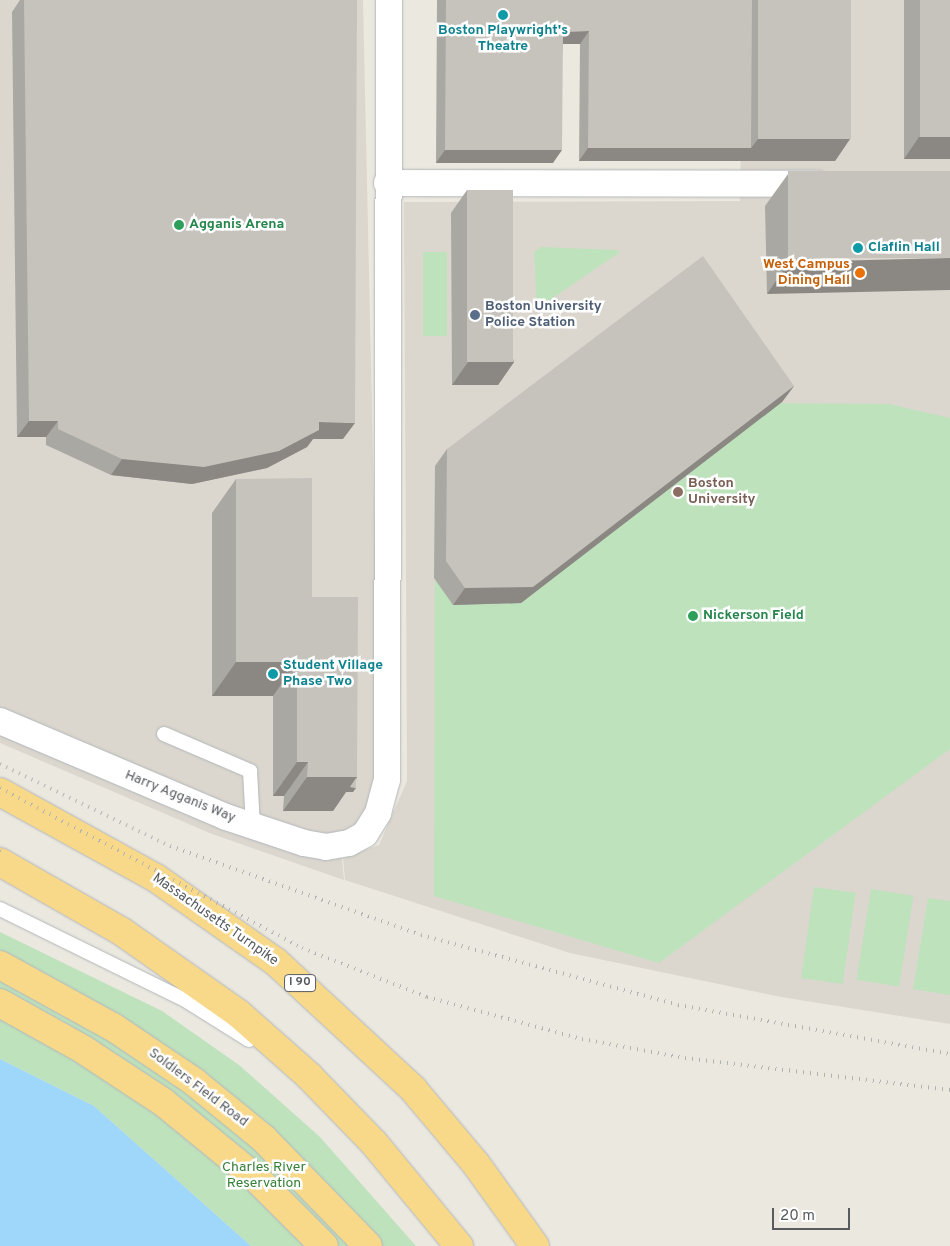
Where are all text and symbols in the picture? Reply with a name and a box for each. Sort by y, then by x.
marker: Boston Playwright's Theatre [497,9,509,21]
place label: Boston Playwright's Theatre [438,23,568,56]
place label: Agganis Arena [189,217,285,233]
marker: Agganis Arena [173,219,185,231]
place label: Claflin Hall [868,240,940,256]
marker: Claflin Hall [852,242,864,254]
place label: West Campus Dining Hall [763,257,850,290]
marker: West Campus Dining Hall [854,267,866,279]
place label: Boston University Police Station [485,299,602,332]
marker: Boston University Police Station [469,309,481,321]
place label: Boston University [688,476,755,508]
marker: Boston University [672,486,684,498]
place label: Nickerson Field [703,608,804,624]
marker: Nickerson Field [687,610,699,622]
place label: Student Village Phase Two [283,658,384,690]
marker: Student Village Phase Two [267,668,279,680]
street label: Harry Agganis Way [122,767,238,827]
street label: Massachusetts Turnpike [149,870,281,970]
road number: I 90 [284,974,316,992]
street label: Soldiers Field Road [145,1045,251,1131]
park label: Charles River Reservation [222,1160,306,1192]
scale bar [775,1198,852,1230]
text: 20 m [780,1207,815,1226]

